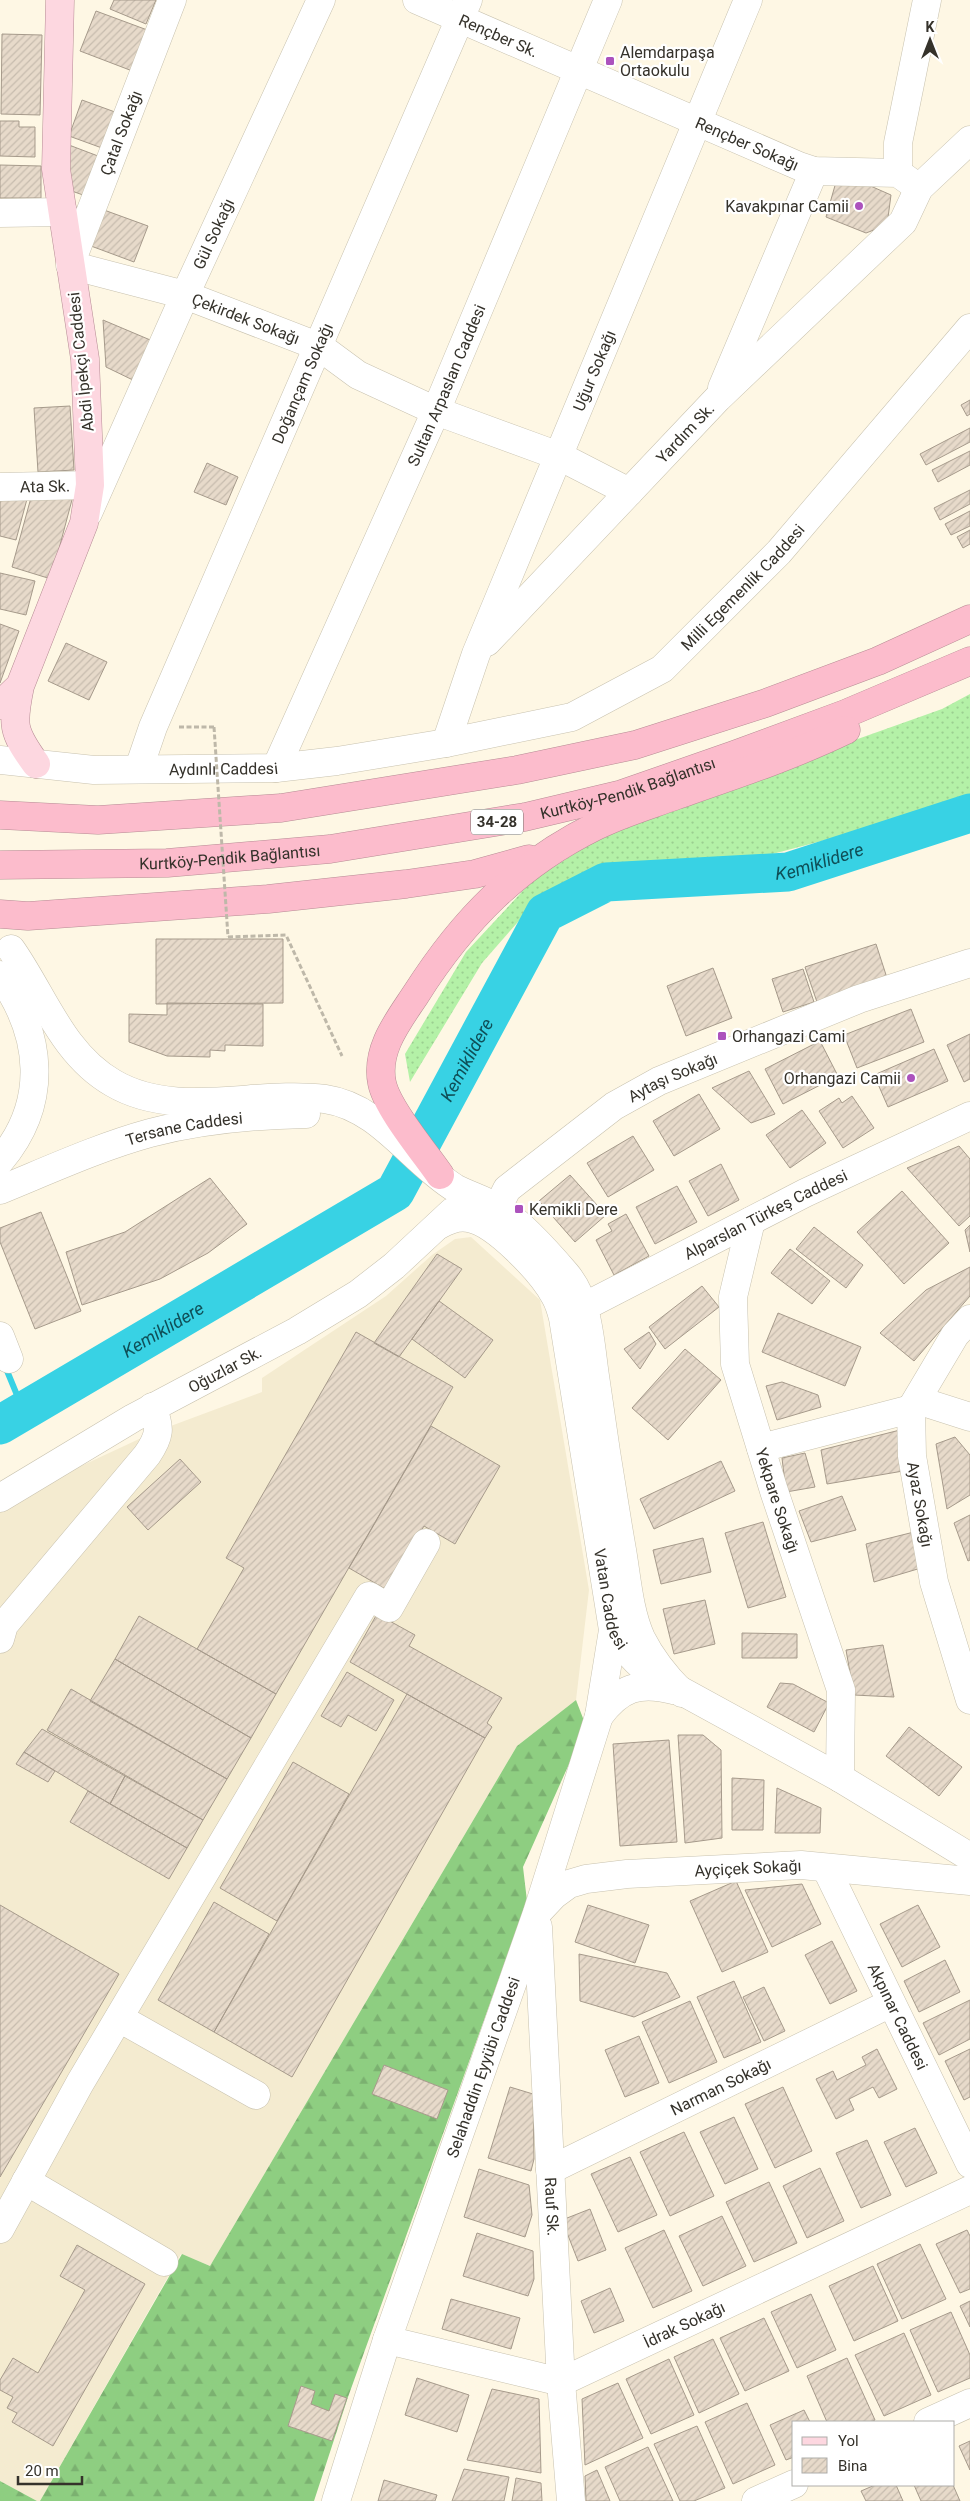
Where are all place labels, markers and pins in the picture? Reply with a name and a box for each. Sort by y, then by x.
place label: Alemdarpaşa Ortaokulu [620,43,715,80]
marker: Alemdarpaşa Ortaokulu [604,55,616,67]
place label: Kavakpınar Camii [725,197,849,216]
marker: Kavakpınar Camii [853,200,865,212]
place label: Orhangazi Cami [732,1027,845,1046]
marker: Orhangazi Cami [716,1030,728,1042]
place label: Orhangazi Camii [784,1069,901,1088]
marker: Orhangazi Camii [905,1072,917,1084]
place label: Kemikli Dere [529,1200,618,1219]
marker: Kemikli Dere [513,1203,525,1215]

